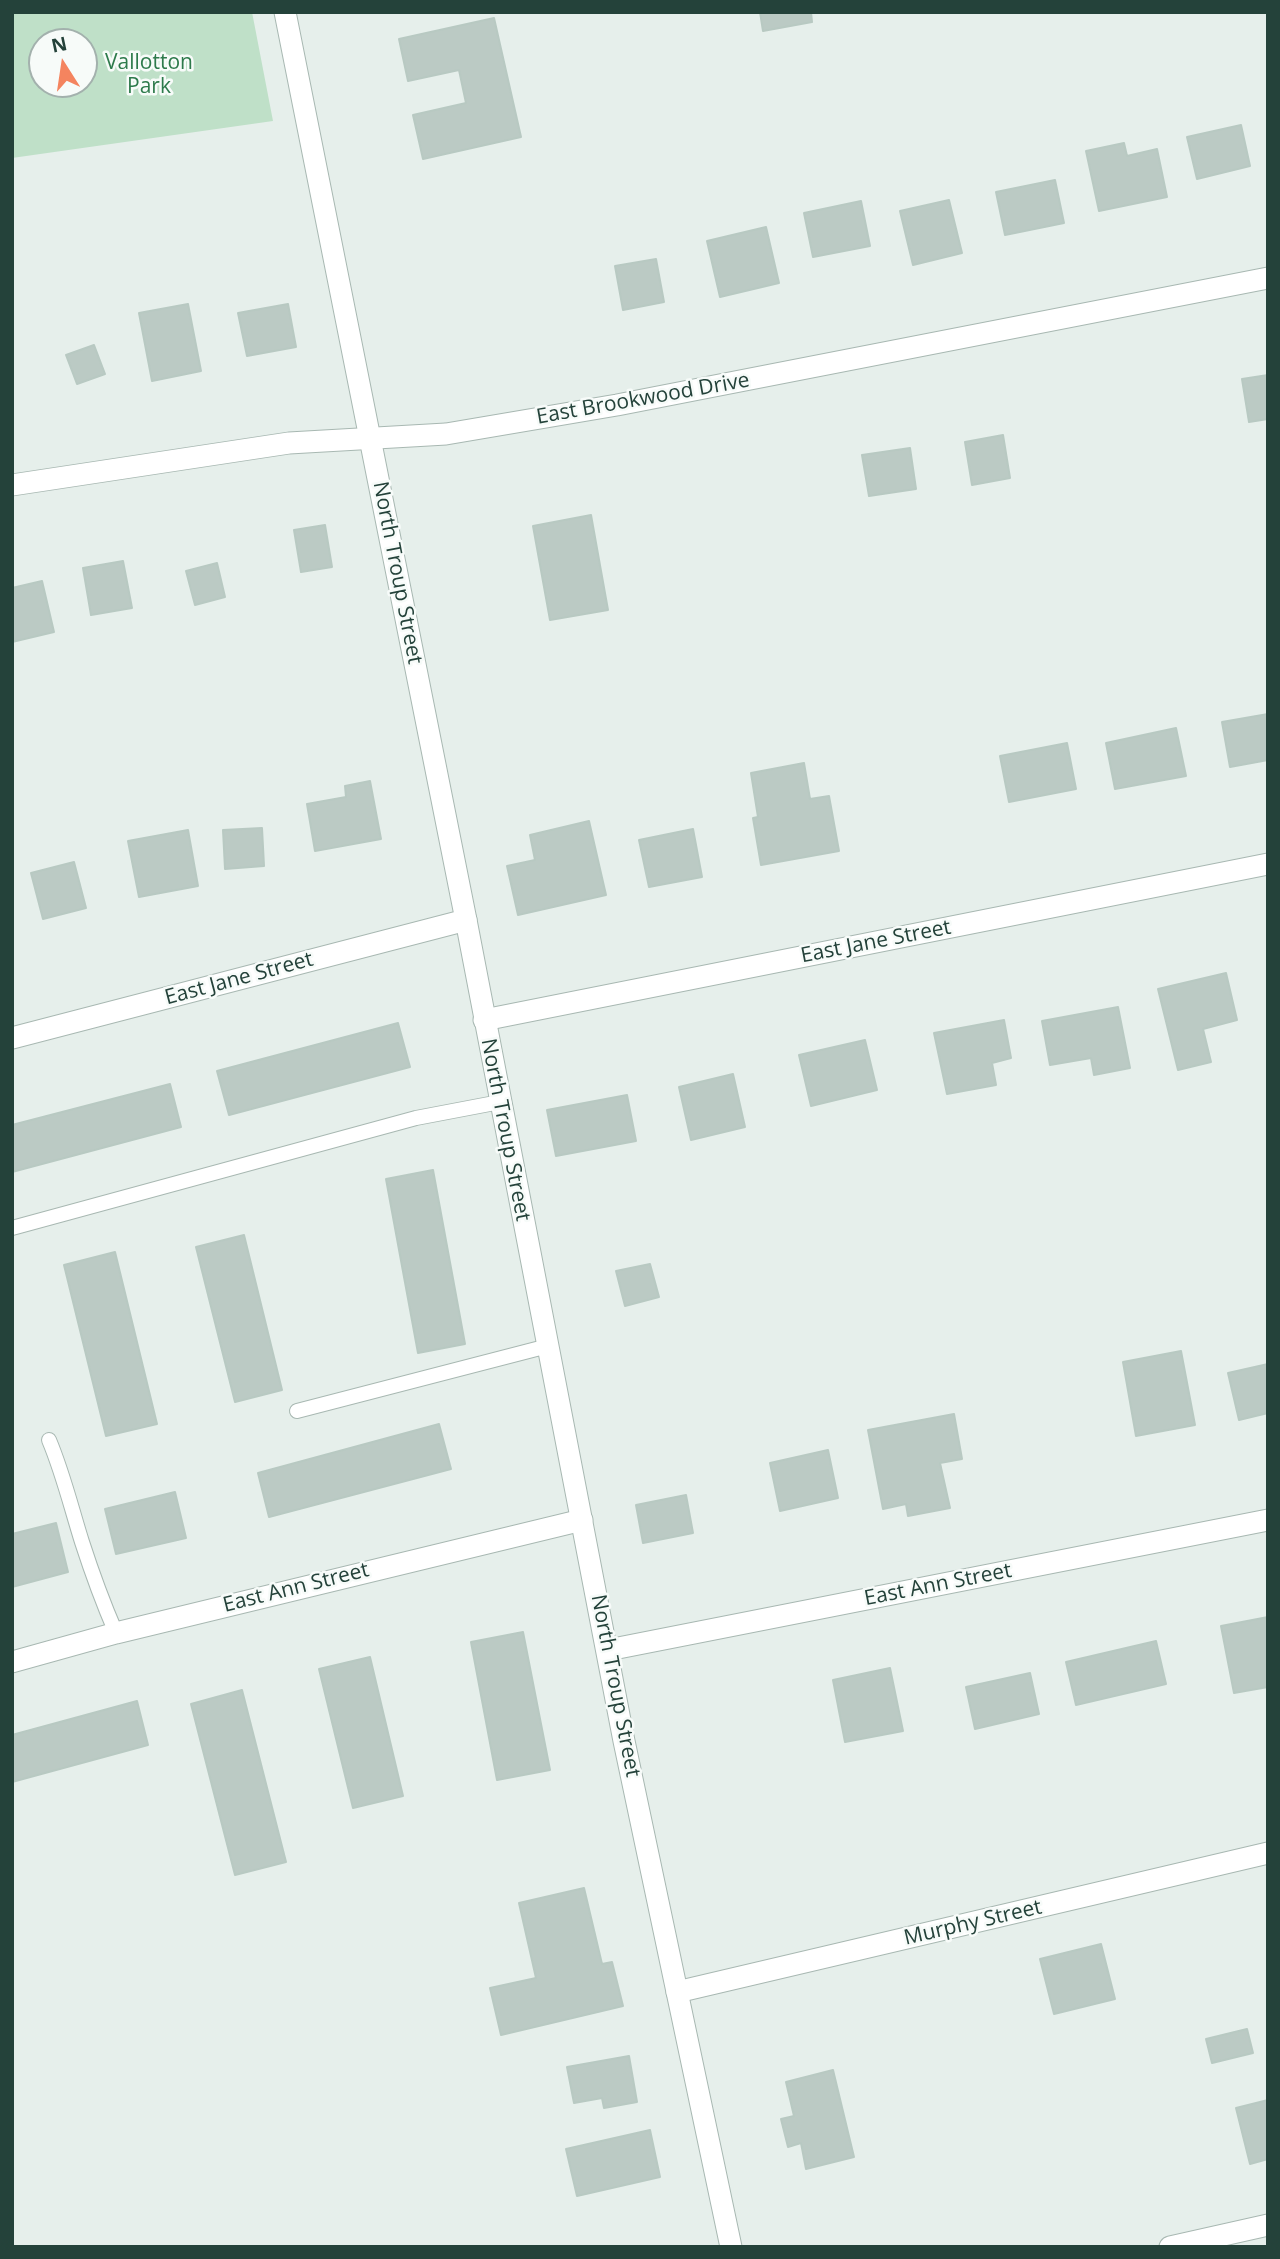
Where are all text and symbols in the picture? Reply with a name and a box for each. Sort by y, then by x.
north arrow [28,28,98,98]
text: N [49,30,69,59]
park label: Vallotton Park [105,50,193,100]
street label: East Brookwood Drive [534,368,752,430]
street label: North Troup Street [367,480,427,666]
street label: East Jane Street [799,915,953,969]
street label: East Jane Street [162,947,316,1011]
street label: North Troup Street [475,1037,535,1223]
street label: East Ann Street [220,1558,372,1618]
street label: East Ann Street [862,1558,1014,1612]
street label: North Troup Street [585,1593,645,1779]
street label: Murphy Street [902,1895,1044,1951]

